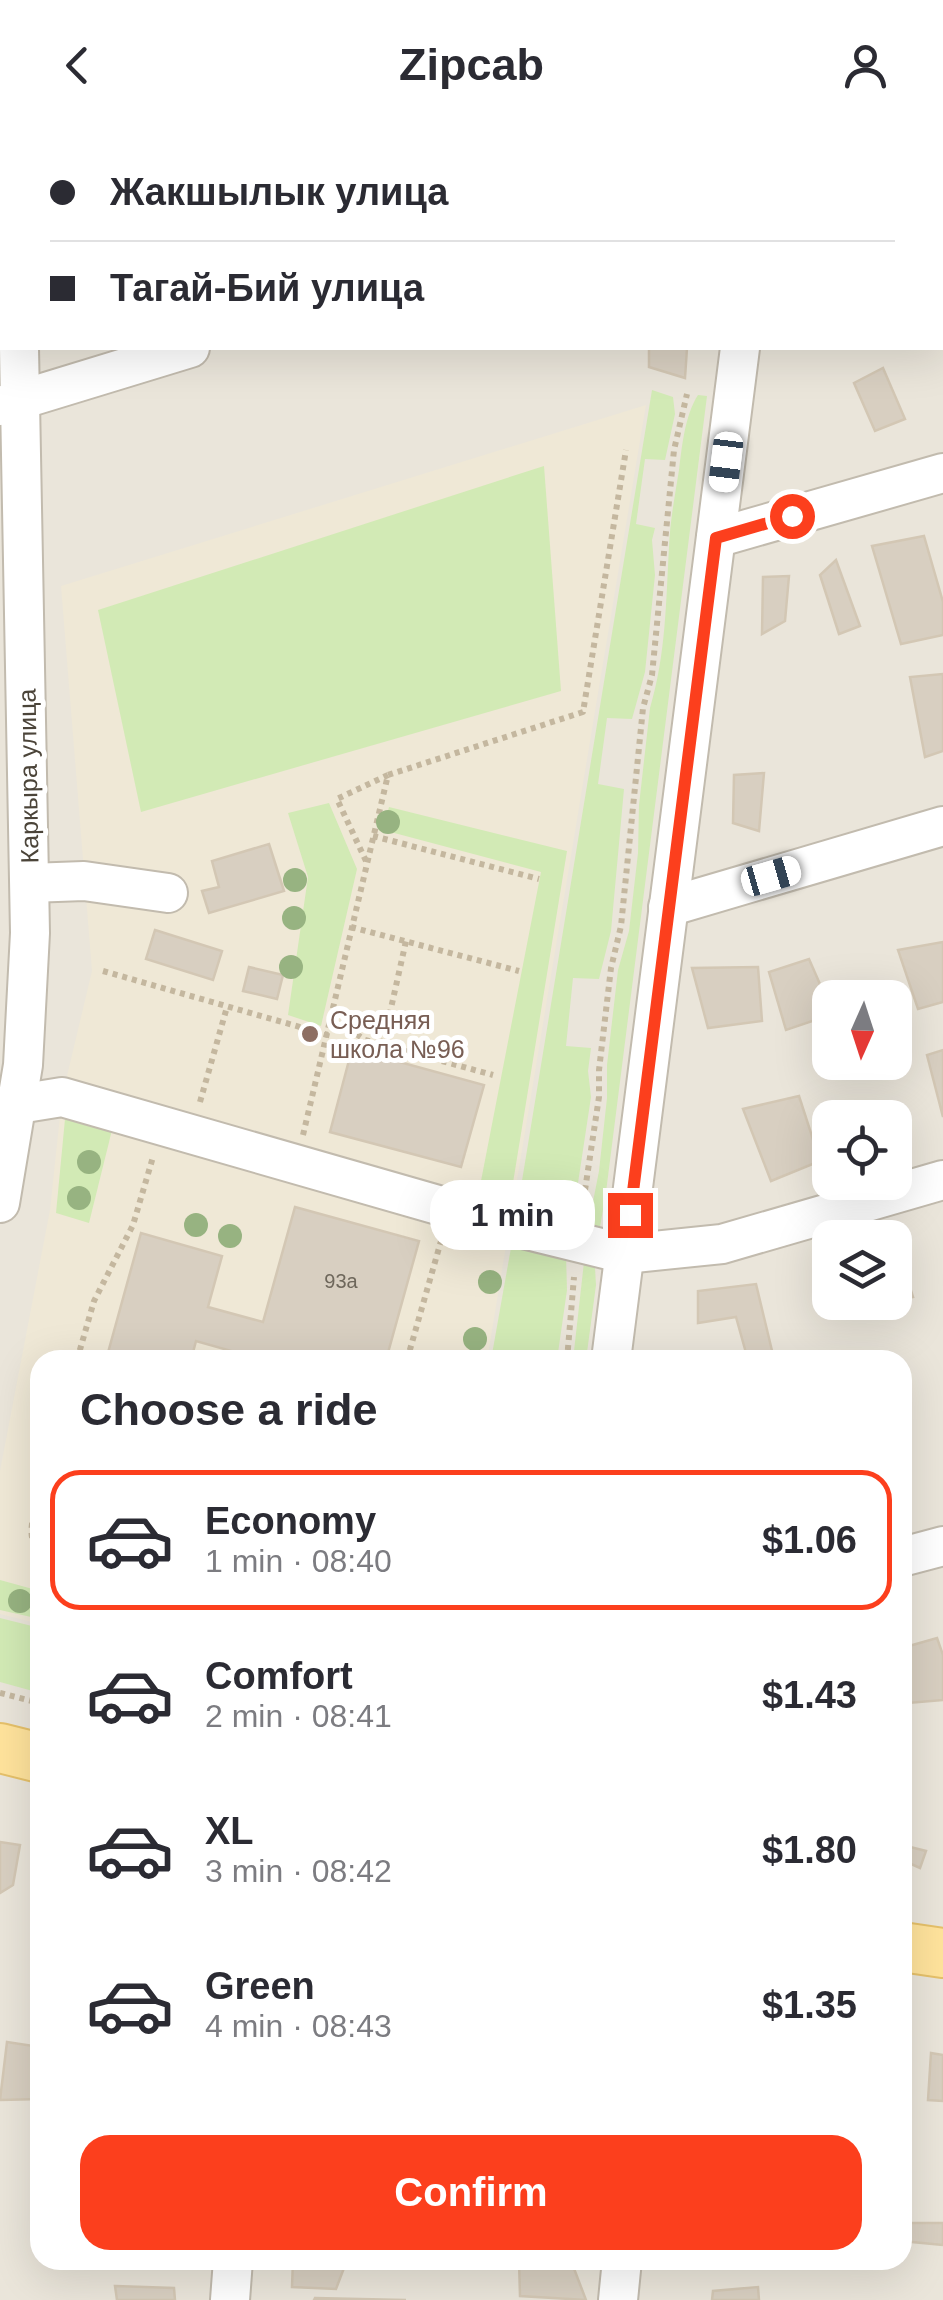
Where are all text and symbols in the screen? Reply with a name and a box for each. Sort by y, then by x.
icon: back [50,38,105,93]
icon: person [838,38,893,93]
text: Zipcab [399,39,544,90]
text: Жакшылык улица [110,171,448,213]
text: Тагай-Бий улица [110,267,424,309]
car [707,430,745,494]
route start [770,494,815,539]
street label: Каркыра улица [12,688,44,864]
car [738,853,804,899]
north arrow [812,980,912,1080]
map controls [812,980,912,1320]
place label: Средняя школа №96 [330,1006,465,1063]
marker: Средняя школа №96 [299,1023,321,1045]
button: locate [812,1100,912,1200]
callout: 1 min [430,1180,595,1250]
route end [608,1193,653,1238]
text: 1 min [471,1197,554,1233]
button: layers [812,1220,912,1320]
house number: 93а [324,1270,359,1292]
text: Choose a ride [80,1384,378,1435]
icon: car [85,1495,175,1585]
text: Economy [205,1500,376,1542]
text: $1.06 [762,1519,857,1561]
text: 1 min · 08:40 [205,1543,392,1579]
icon: car [85,1650,175,1740]
text: Comfort [205,1655,353,1697]
text: $1.43 [762,1674,857,1716]
text: 2 min · 08:41 [205,1698,392,1734]
icon: car [85,1805,175,1895]
text: XL [205,1810,254,1852]
text: $1.80 [762,1829,857,1871]
text: 3 min · 08:42 [205,1853,392,1889]
icon: car [85,1960,175,2050]
text: Green [205,1965,315,2007]
text: $1.35 [762,1984,857,2026]
text: 4 min · 08:43 [205,2008,392,2044]
button: Confirm [80,2135,862,2250]

